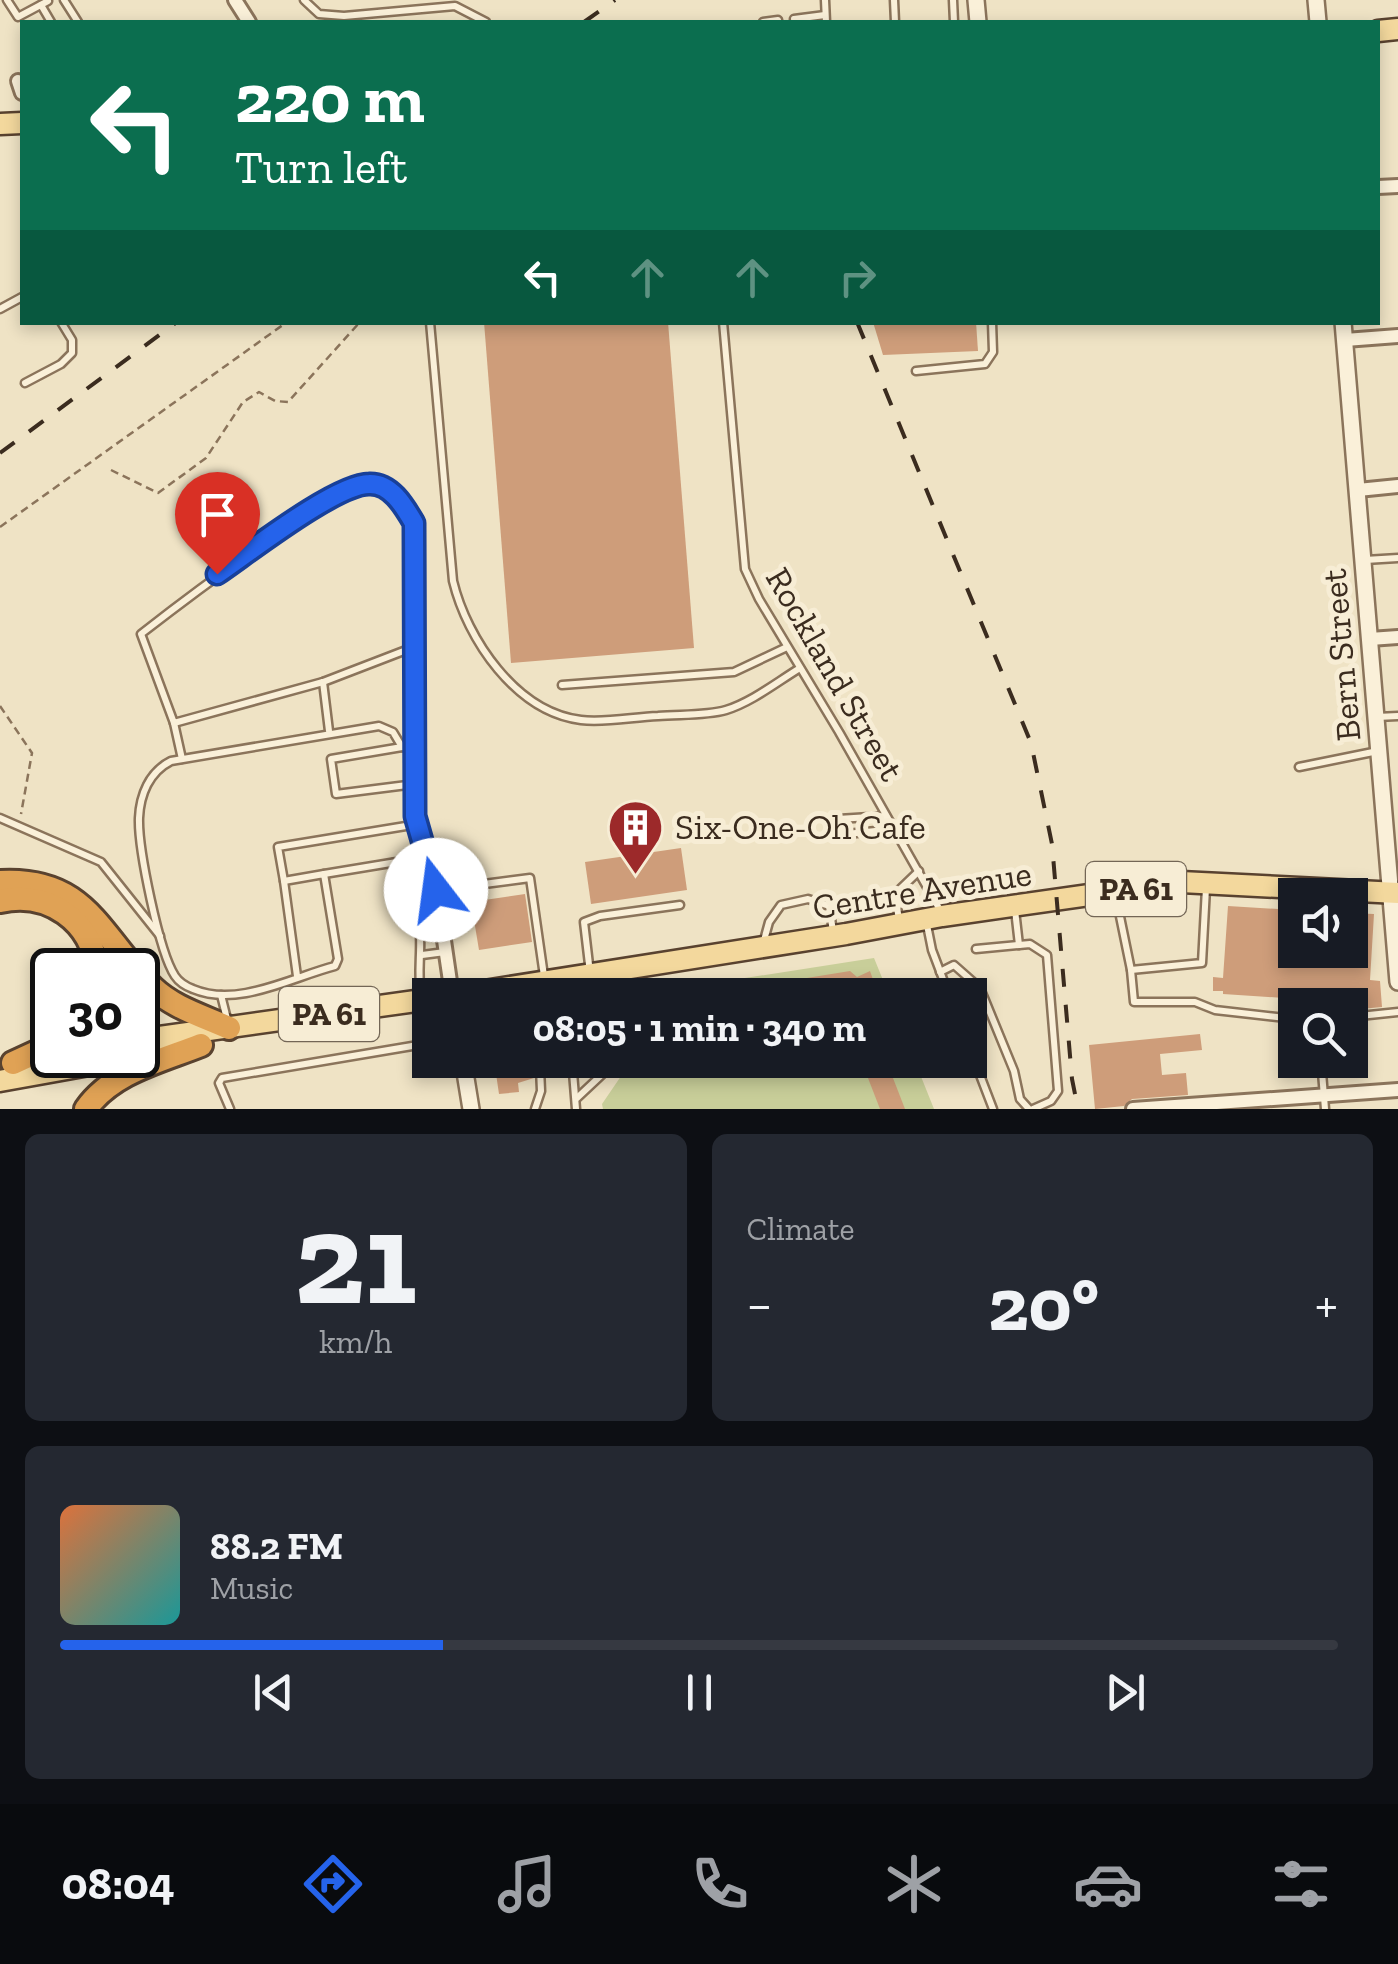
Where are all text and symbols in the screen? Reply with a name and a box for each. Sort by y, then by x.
text: 220 m [235,56,425,140]
icon: left [70,60,200,190]
text: Turn left [235,141,407,195]
icon: left [515,250,570,305]
icon: ahead [620,250,675,305]
icon: ahead [725,250,780,305]
icon: right [830,250,885,305]
pin [175,472,260,575]
icon: arrive [190,487,245,542]
street label: Rockland Street [757,560,913,788]
street label: Bern Street [1313,567,1369,743]
building icon: Six-One-Oh Cafe [606,797,666,876]
place label: Six-One-Oh Cafe [675,806,926,848]
position arrow [384,838,488,942]
street label: Centre Avenue [810,852,1034,928]
road number: PA 61 [1086,862,1186,916]
map controls [1278,878,1368,1078]
button: sound [1278,878,1368,968]
speed limit sign: 30 [30,948,160,1078]
road number: PA 61 [279,987,379,1041]
button: search [1278,988,1368,1078]
text: 08:05 · 1 min · 340 m [533,1005,866,1051]
text: 21 [295,1180,417,1336]
text: Climate [747,1210,855,1248]
text: 20° [988,1259,1099,1349]
text: − [747,1271,772,1337]
text: + [1315,1271,1338,1337]
text: km/h [319,1323,392,1361]
text: 88.2 FM [210,1523,343,1569]
text: Music [210,1569,293,1607]
icon: previous [246,1665,301,1720]
icon: pause [672,1665,727,1720]
icon: next [1098,1665,1153,1720]
icon: directions [298,1849,368,1919]
icon: music [492,1849,562,1919]
icon: phone [685,1849,755,1919]
icon: climate [879,1849,949,1919]
icon: car [1073,1849,1143,1919]
icon: filters [1266,1849,1336,1919]
text: 08:04 [62,1857,175,1911]

